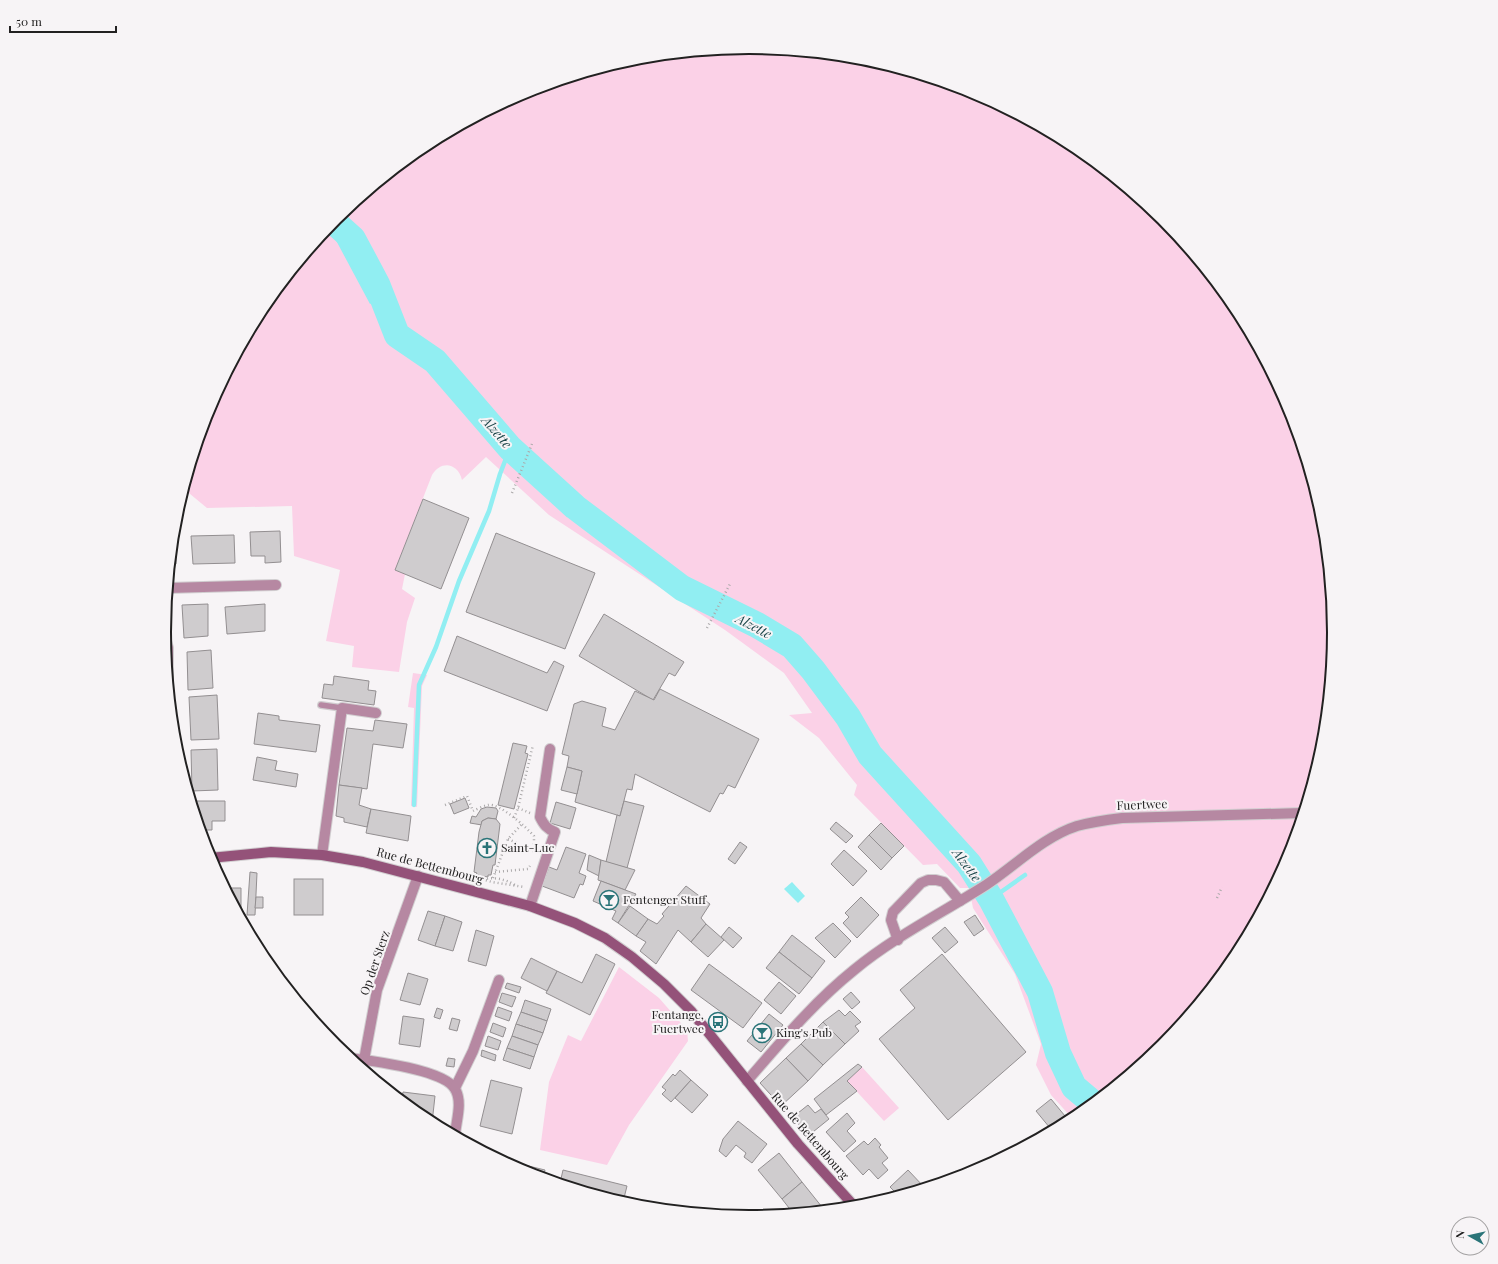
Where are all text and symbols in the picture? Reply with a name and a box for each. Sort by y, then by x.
scale bar [10,8,116,34]
text: 50 m [16,13,42,29]
water label: Alzette [477,410,516,452]
water label: Alzette [732,608,775,642]
street label: Fuertwee [1116,795,1168,813]
church icon: Saint-Luc [476,837,498,859]
place label: Saint-Luc [501,839,554,855]
street label: Rue de Bettembourg [375,843,486,887]
water label: Alzette [948,843,986,885]
bar icon: Fentenger Stuff [598,889,620,911]
place label: Fentenger Stuff [623,891,707,907]
street label: Op der Sterz [355,928,393,997]
place label: Fentange, Fuertwee [652,1006,704,1036]
bus stop icon: Fentange, Fuertwee [707,1011,729,1033]
bar icon: King's Pub [751,1022,773,1044]
place label: King's Pub [776,1024,832,1040]
street label: Rue de Bettembourg [769,1089,853,1183]
north arrow [1450,1216,1490,1256]
text: N [1452,1230,1468,1240]

